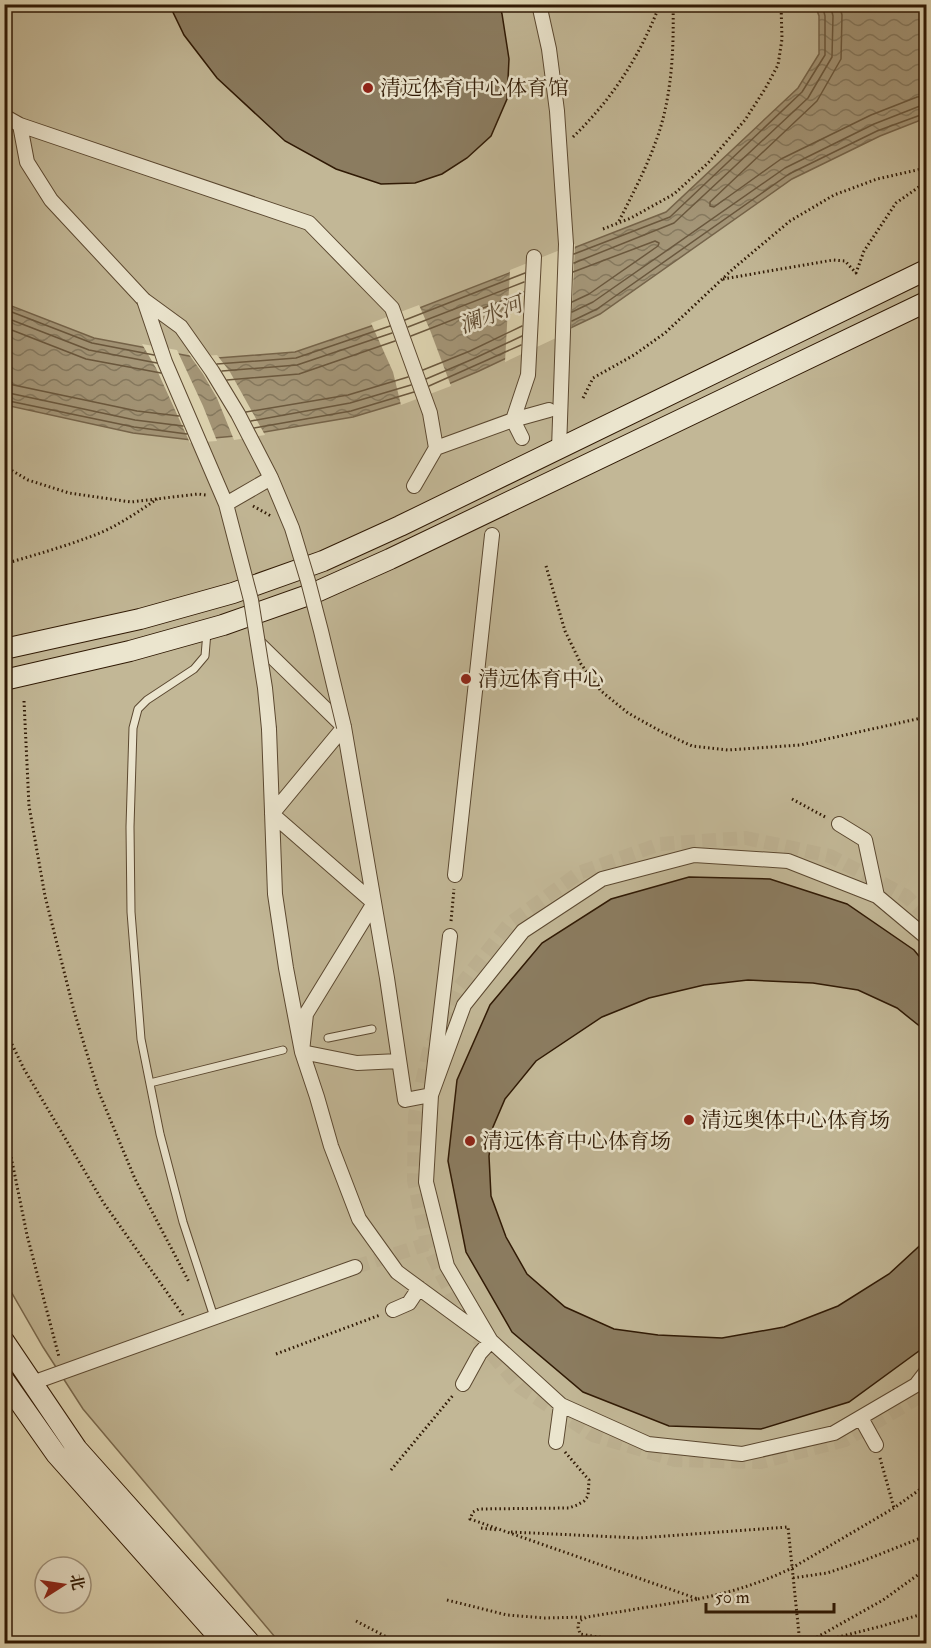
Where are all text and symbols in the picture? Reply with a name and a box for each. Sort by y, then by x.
place label: 清远体育中心体育馆 [380,75,569,102]
marker: 清远体育中心体育馆 [361,81,375,95]
water label: 澜水河 [455,289,531,340]
place label: 清远体育中心 [478,666,604,693]
marker: 清远体育中心 [459,672,473,686]
place label: 清远奥体中心体育场 [701,1107,890,1134]
marker: 清远奥体中心体育场 [682,1113,696,1127]
place label: 清远体育中心体育场 [482,1128,671,1155]
marker: 清远体育中心体育场 [463,1134,477,1148]
north arrow [33,1555,93,1615]
text: 北 [65,1572,88,1592]
scale bar [706,1576,834,1614]
text: 50 m [715,1586,750,1609]

